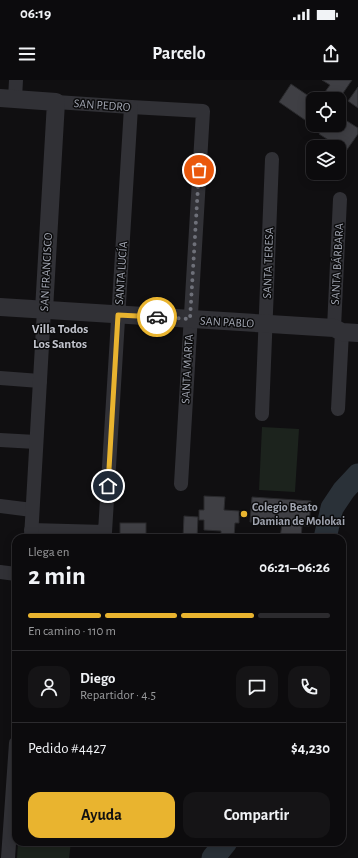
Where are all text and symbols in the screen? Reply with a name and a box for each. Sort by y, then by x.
text: 06:19 [20,6,51,21]
icon: menu [16,43,38,65]
icon: share [320,43,342,65]
text: Parcelo [152,45,206,63]
map controls [306,92,346,180]
button: locate [306,92,346,132]
street label: SAN PEDRO [73,97,131,113]
button: layers [306,140,346,180]
pin [182,153,216,187]
icon: bag [188,159,210,181]
street label: SANTA BÁRBARA [328,223,345,305]
street label: SANTA TERESA [261,227,275,299]
street label: SAN FRANCISCO [38,232,54,312]
street label: SANTA LUCÍA [112,241,129,305]
courier [137,297,177,337]
icon: car [146,306,168,328]
street label: SAN PABLO [200,315,255,329]
district label: Villa Todos Los Santos [32,323,88,351]
street label: SANTA MARTA [179,334,195,404]
pin [91,469,125,503]
icon: home [97,475,119,497]
place label: Colegio Beato Damian de Molokai [252,501,345,527]
marker: Colegio Beato Damian de Molokai [239,509,249,519]
text: Llega en [28,546,70,559]
text: 06:21–06:26 [259,560,330,575]
text: 2 min [28,563,86,589]
text: En camino · 110 m [28,625,116,638]
button: person [28,666,70,708]
button: chat [236,666,278,708]
button: phone [288,666,330,708]
text: Diego [80,671,116,686]
text: Repartidor · 4.5 [80,689,156,702]
text: Pedido #4427 [28,741,106,756]
text: $4,230 [291,741,330,756]
button: Ayuda [28,792,175,838]
button: Compartir [183,792,330,838]

